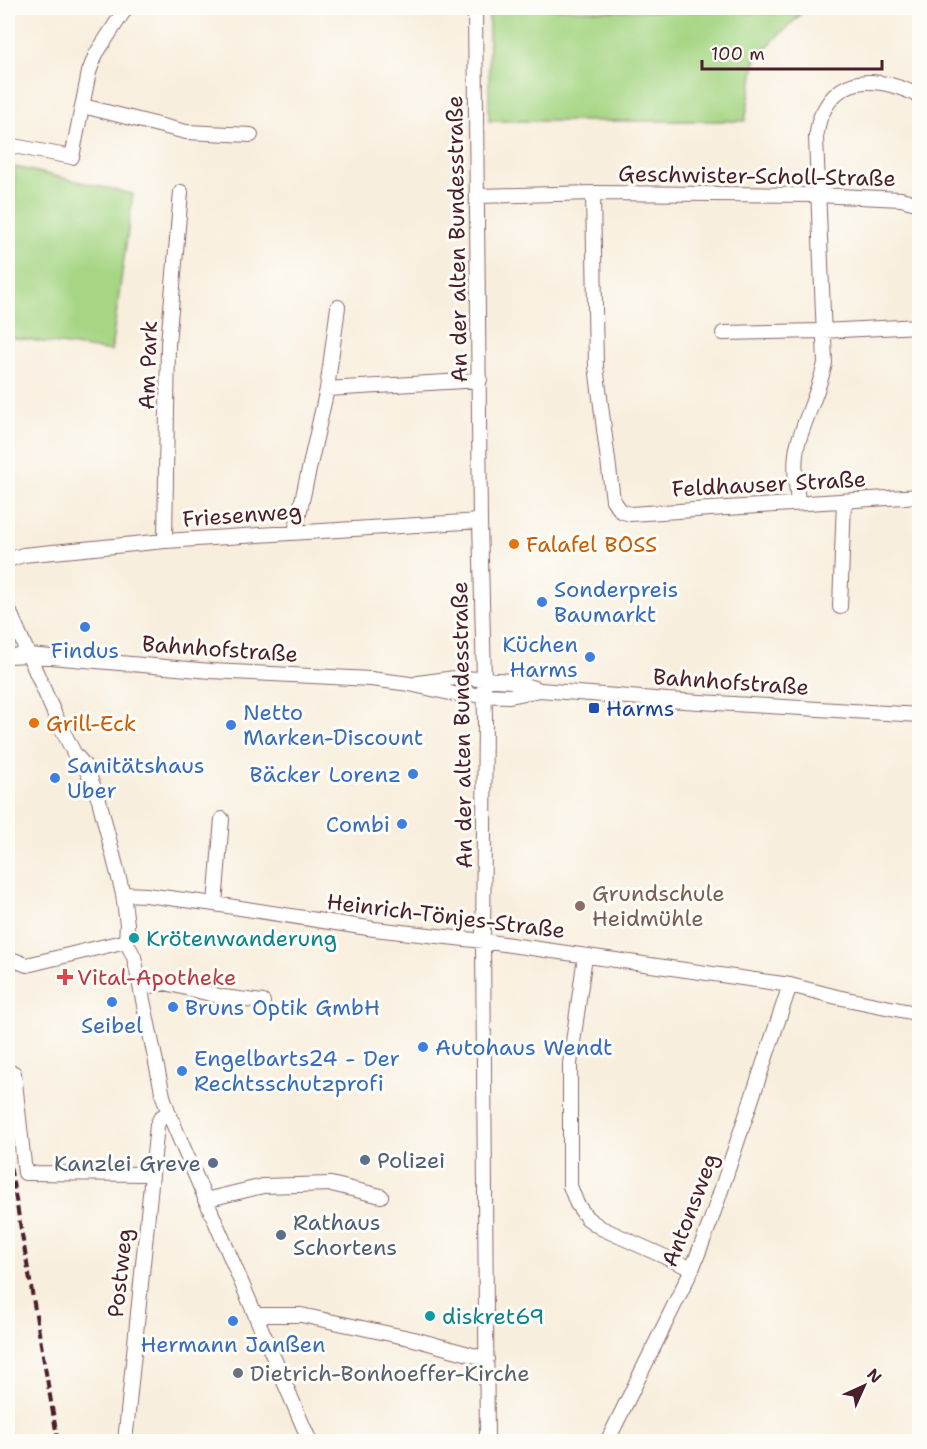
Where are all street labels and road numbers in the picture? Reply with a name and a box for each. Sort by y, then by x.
street label: An der alten Bundesstraße [440,95,474,383]
street label: Geschwister-Scholl-Straße [618,159,896,193]
street label: Am Park [132,320,164,410]
street label: Feldhauser Straße [671,464,867,504]
street label: Friesenweg [181,496,303,534]
street label: An der alten Bundesstraße [445,581,479,869]
street label: Bahnhofstraße [141,629,299,669]
street label: Bahnhofstraße [652,662,810,702]
street label: Heinrich-Tönjes-Straße [325,887,567,945]
street label: Antonsweg [655,1149,725,1271]
street label: Postweg [101,1227,139,1319]

